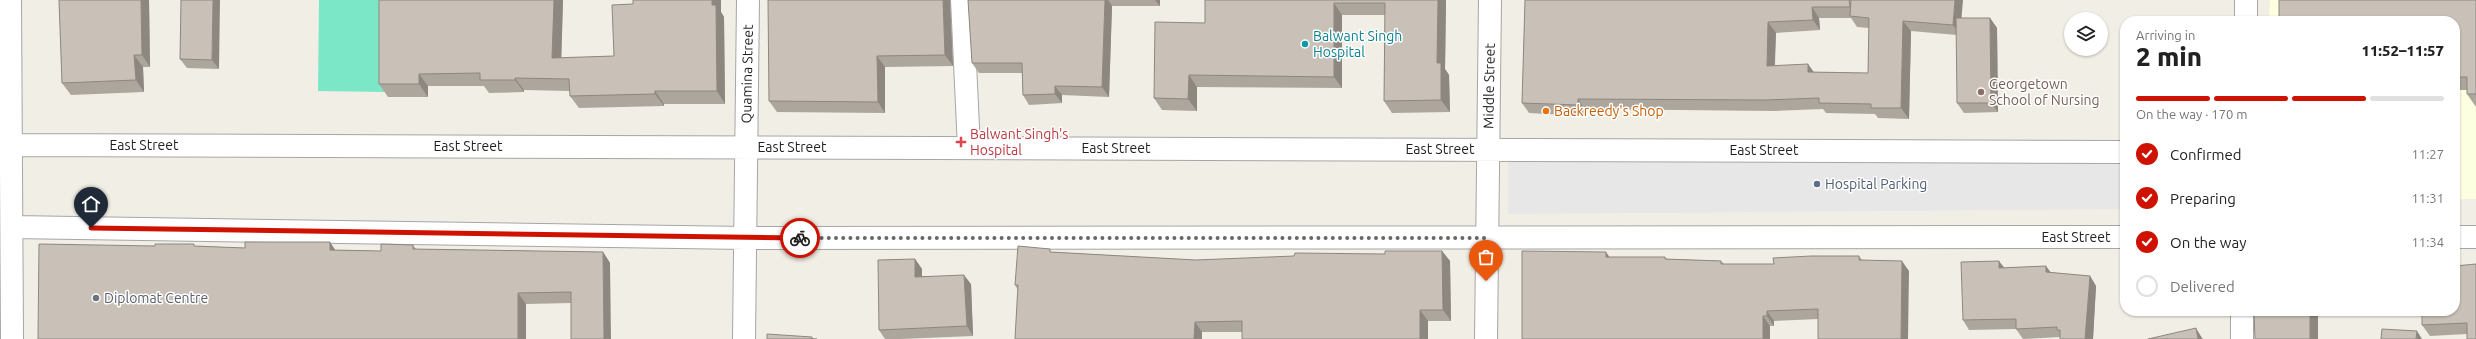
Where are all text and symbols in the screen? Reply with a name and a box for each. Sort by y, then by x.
map controls [2064,12,2108,56]
button: layers [2064,12,2108,56]
street label: Quamina Street [738,24,756,124]
place label: Balwant Singh Hospital [1313,28,1402,60]
text: Arriving in [2136,28,2195,42]
marker: Balwant Singh Hospital [1300,39,1310,49]
text: 2 min [2136,42,2202,71]
text: 11:52–11:57 [2361,42,2444,59]
street label: Middle Street [1480,43,1498,129]
place label: Georgetown School of Nursing [1989,76,2100,108]
marker: Georgetown School of Nursing [1976,87,1986,97]
place label: Backreedy's Shop [1554,103,1664,119]
marker: Backreedy's Shop [1541,106,1551,116]
text: On the way · 170 m [2136,107,2248,121]
place label: Balwant Singh's Hospital [970,126,1068,158]
marker: Balwant Singh's Hospital [955,136,967,148]
street label: East Street [110,137,179,153]
street label: East Street [434,138,503,154]
street label: East Street [758,139,827,155]
street label: East Street [1082,140,1151,156]
street label: East Street [1406,141,1475,157]
street label: East Street [1730,142,1799,158]
icon: check [2136,143,2158,165]
text: Confirmed [2170,146,2242,163]
text: 11:27 [2411,147,2444,161]
place label: Hospital Parking [1825,176,1927,192]
marker: Hospital Parking [1812,179,1822,189]
pin [74,187,108,228]
icon: check [2136,187,2158,209]
text: Preparing [2170,190,2236,207]
text: 11:31 [2411,191,2444,205]
icon: home [80,193,102,215]
courier [780,218,820,258]
icon: bike [789,227,811,249]
street label: East Street [2042,229,2111,245]
icon: check [2136,231,2158,253]
text: On the way [2170,234,2246,251]
text: 11:34 [2411,235,2444,249]
pin [1469,240,1503,281]
icon: bag [1475,246,1497,268]
text: Delivered [2170,278,2235,295]
place label: Diplomat Centre [104,290,208,306]
marker: Diplomat Centre [91,293,101,303]

